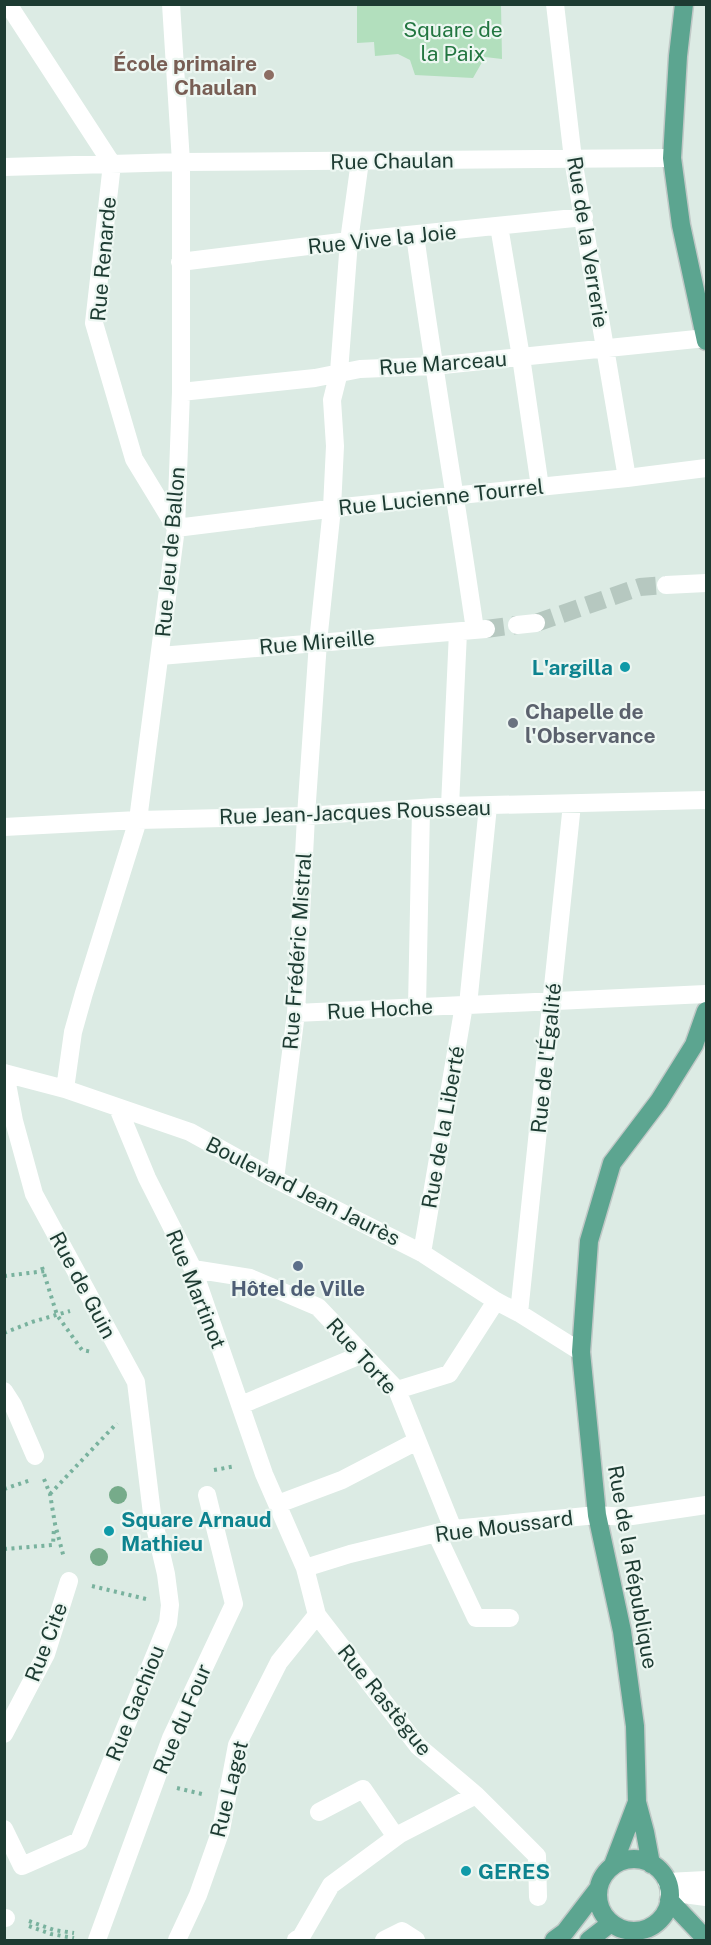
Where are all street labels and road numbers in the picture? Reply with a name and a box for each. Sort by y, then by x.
street label: Rue Chaulan [330,147,454,175]
street label: Rue de la Verrerie [562,155,614,329]
street label: Rue Renarde [85,196,121,322]
street label: Rue Vive la Joie [306,219,458,259]
street label: Rue Marceau [378,346,508,380]
street label: Rue Jeu de Ballon [150,466,190,638]
street label: Rue Lucienne Tourrel [337,474,545,520]
street label: Rue Mireille [258,624,376,660]
street label: Rue Jean-Jacques Rousseau [219,795,491,829]
street label: Rue Frédéric Mistral [278,851,316,1051]
street label: Rue de l'Égalité [526,982,566,1134]
street label: Rue Hoche [326,994,434,1024]
street label: Rue de la Liberté [416,1044,470,1210]
street label: Boulevard Jean Jaurès [202,1131,404,1251]
street label: Rue Martinot [161,1226,231,1352]
street label: Rue de Guin [44,1227,122,1343]
street label: Rue Torte [321,1313,403,1399]
street label: Rue de la République [603,1463,663,1671]
street label: Rue Moussard [433,1505,575,1547]
street label: Rue Cite [20,1599,72,1685]
street label: Rue Rastègue [333,1639,437,1761]
street label: Rue Gachiou [100,1641,170,1765]
street label: Rue du Four [148,1660,216,1778]
street label: Rue Laget [205,1738,253,1840]

